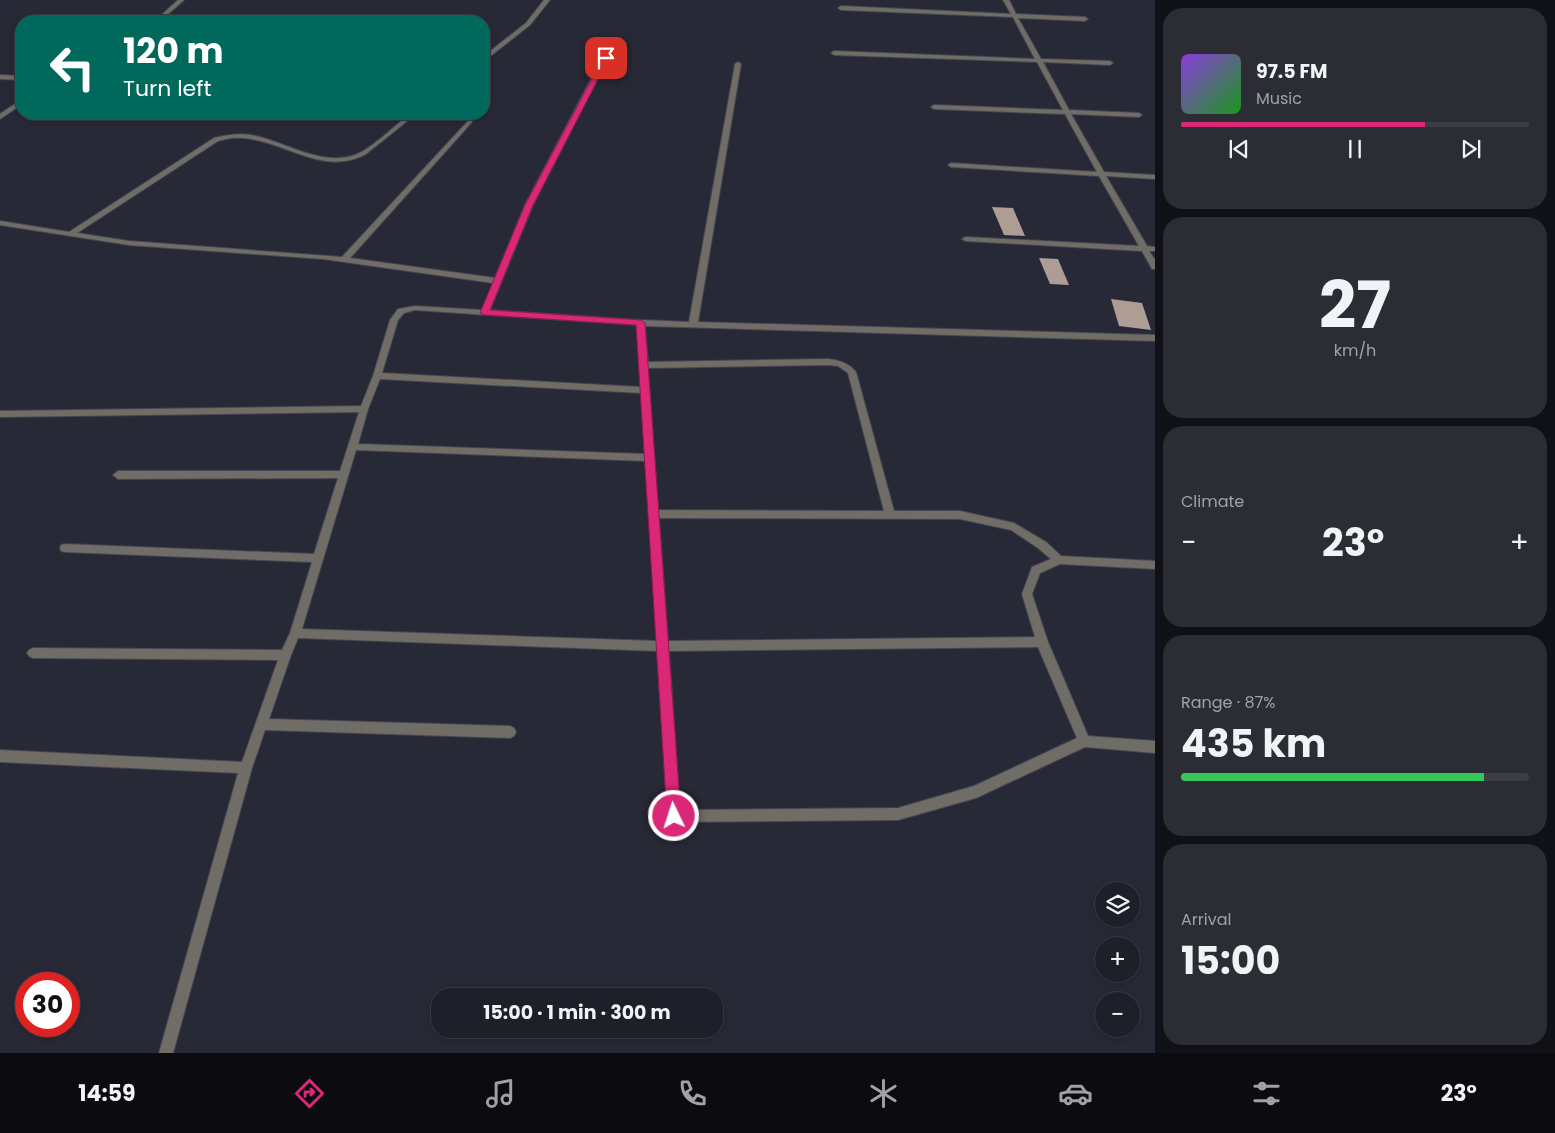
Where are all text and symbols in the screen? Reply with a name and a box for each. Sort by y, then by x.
text: 120 m [123,26,223,75]
icon: left [40,35,105,100]
pin [585,37,627,79]
icon: arrive [592,44,620,72]
text: 97.5 FM [1256,58,1327,85]
text: Turn left [123,73,211,104]
text: Music [1256,87,1302,110]
icon: previous [1225,135,1253,163]
icon: pause [1341,135,1369,163]
icon: next [1457,135,1485,163]
text: 27 [1319,260,1391,351]
text: km/h [1334,339,1376,362]
text: Climate [1181,490,1244,513]
text: 23° [1322,516,1384,569]
text: − [1181,523,1196,562]
text: + [1510,523,1529,562]
text: Range · 87% [1181,691,1275,714]
text: 435 km [1181,717,1326,770]
position arrow [647,789,699,841]
map controls [1095,882,1140,1037]
button: layers [1095,882,1140,927]
text: Arrival [1181,908,1231,931]
text: 15:00 [1181,934,1280,987]
button: + [1095,937,1140,982]
speed limit sign: 30 [15,972,80,1037]
button: − [1095,992,1140,1037]
text: 15:00 · 1 min · 300 m [483,999,671,1026]
icon: directions [292,1076,327,1111]
icon: music [483,1076,518,1111]
icon: phone [675,1076,710,1111]
icon: climate [866,1076,901,1111]
icon: car [1058,1076,1093,1111]
icon: filters [1249,1076,1284,1111]
text: 14:59 [78,1078,135,1109]
text: 23° [1441,1078,1477,1109]

